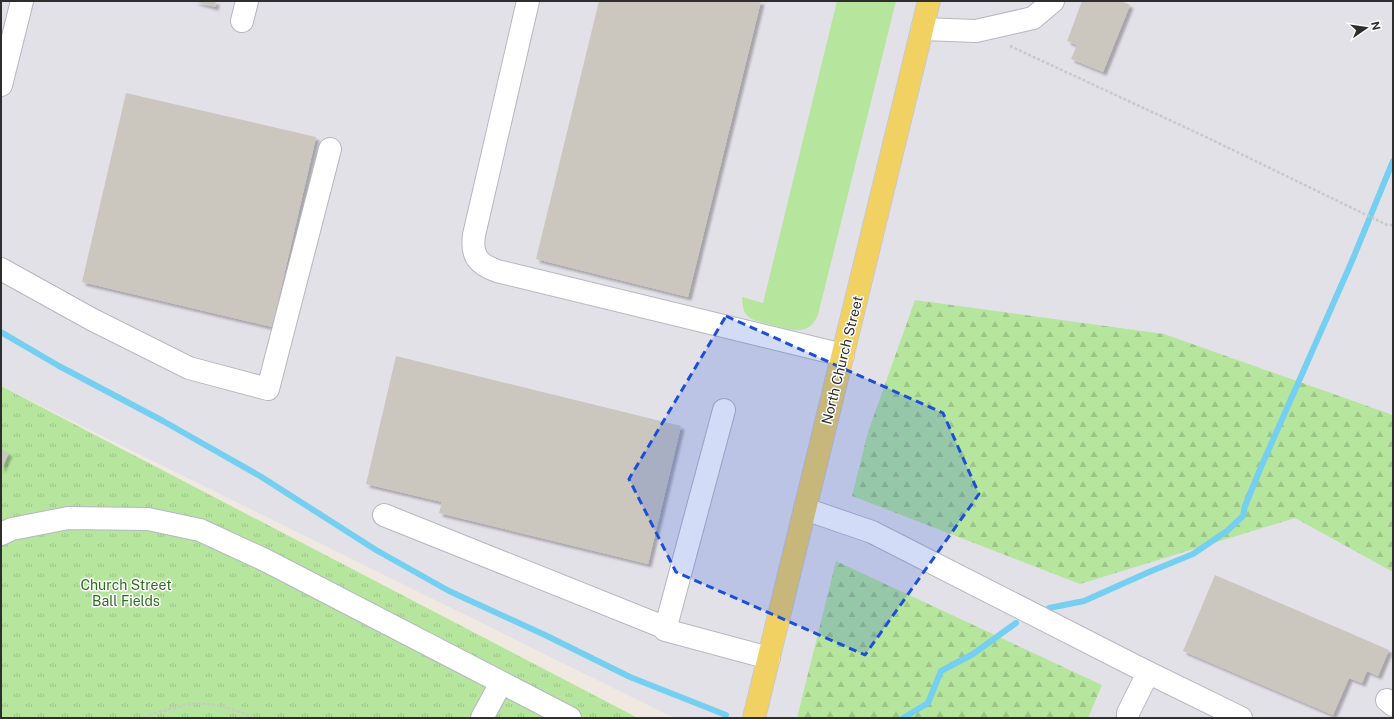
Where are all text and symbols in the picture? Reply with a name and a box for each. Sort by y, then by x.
north arrow [1346,8,1386,48]
text: N [1369,20,1383,31]
street label: North Church Street [818,294,866,426]
park label: Church Street Ball Fields [80,577,172,609]

